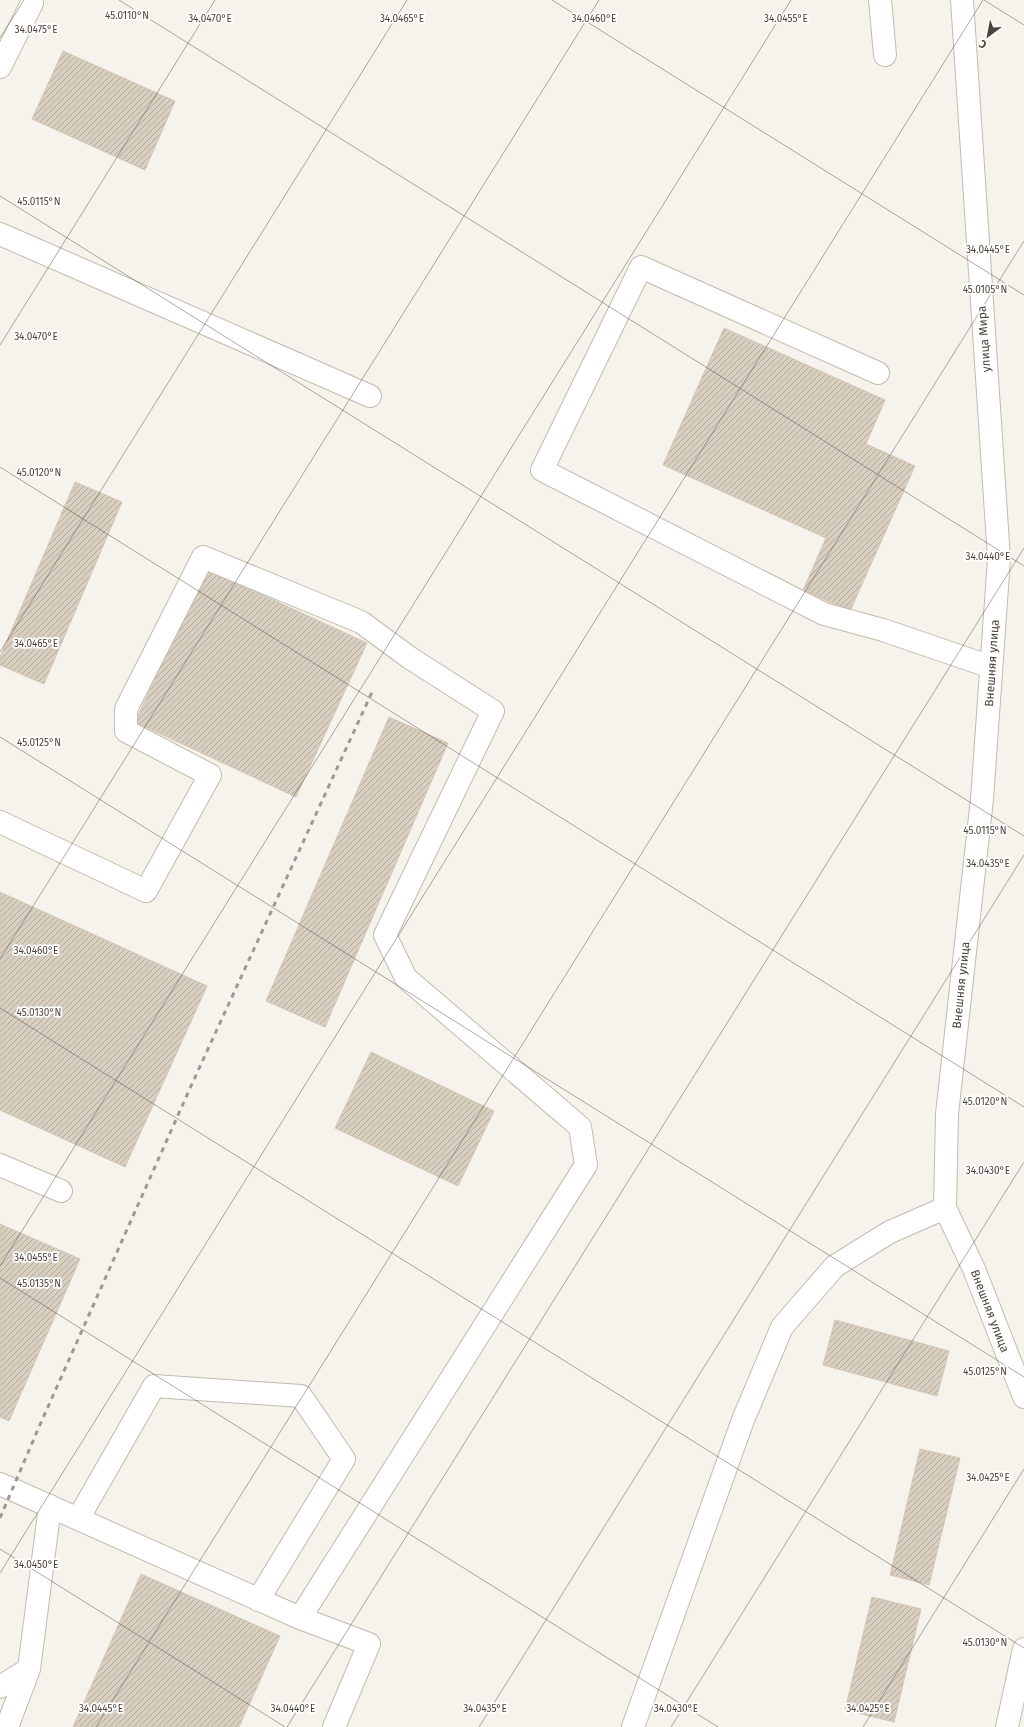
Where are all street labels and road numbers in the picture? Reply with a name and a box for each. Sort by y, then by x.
street label: улица Мира [975,305,993,373]
street label: Внешняя улица [982,619,1002,707]
street label: Внешняя улица [949,941,973,1029]
street label: Внешняя улица [968,1268,1012,1354]

